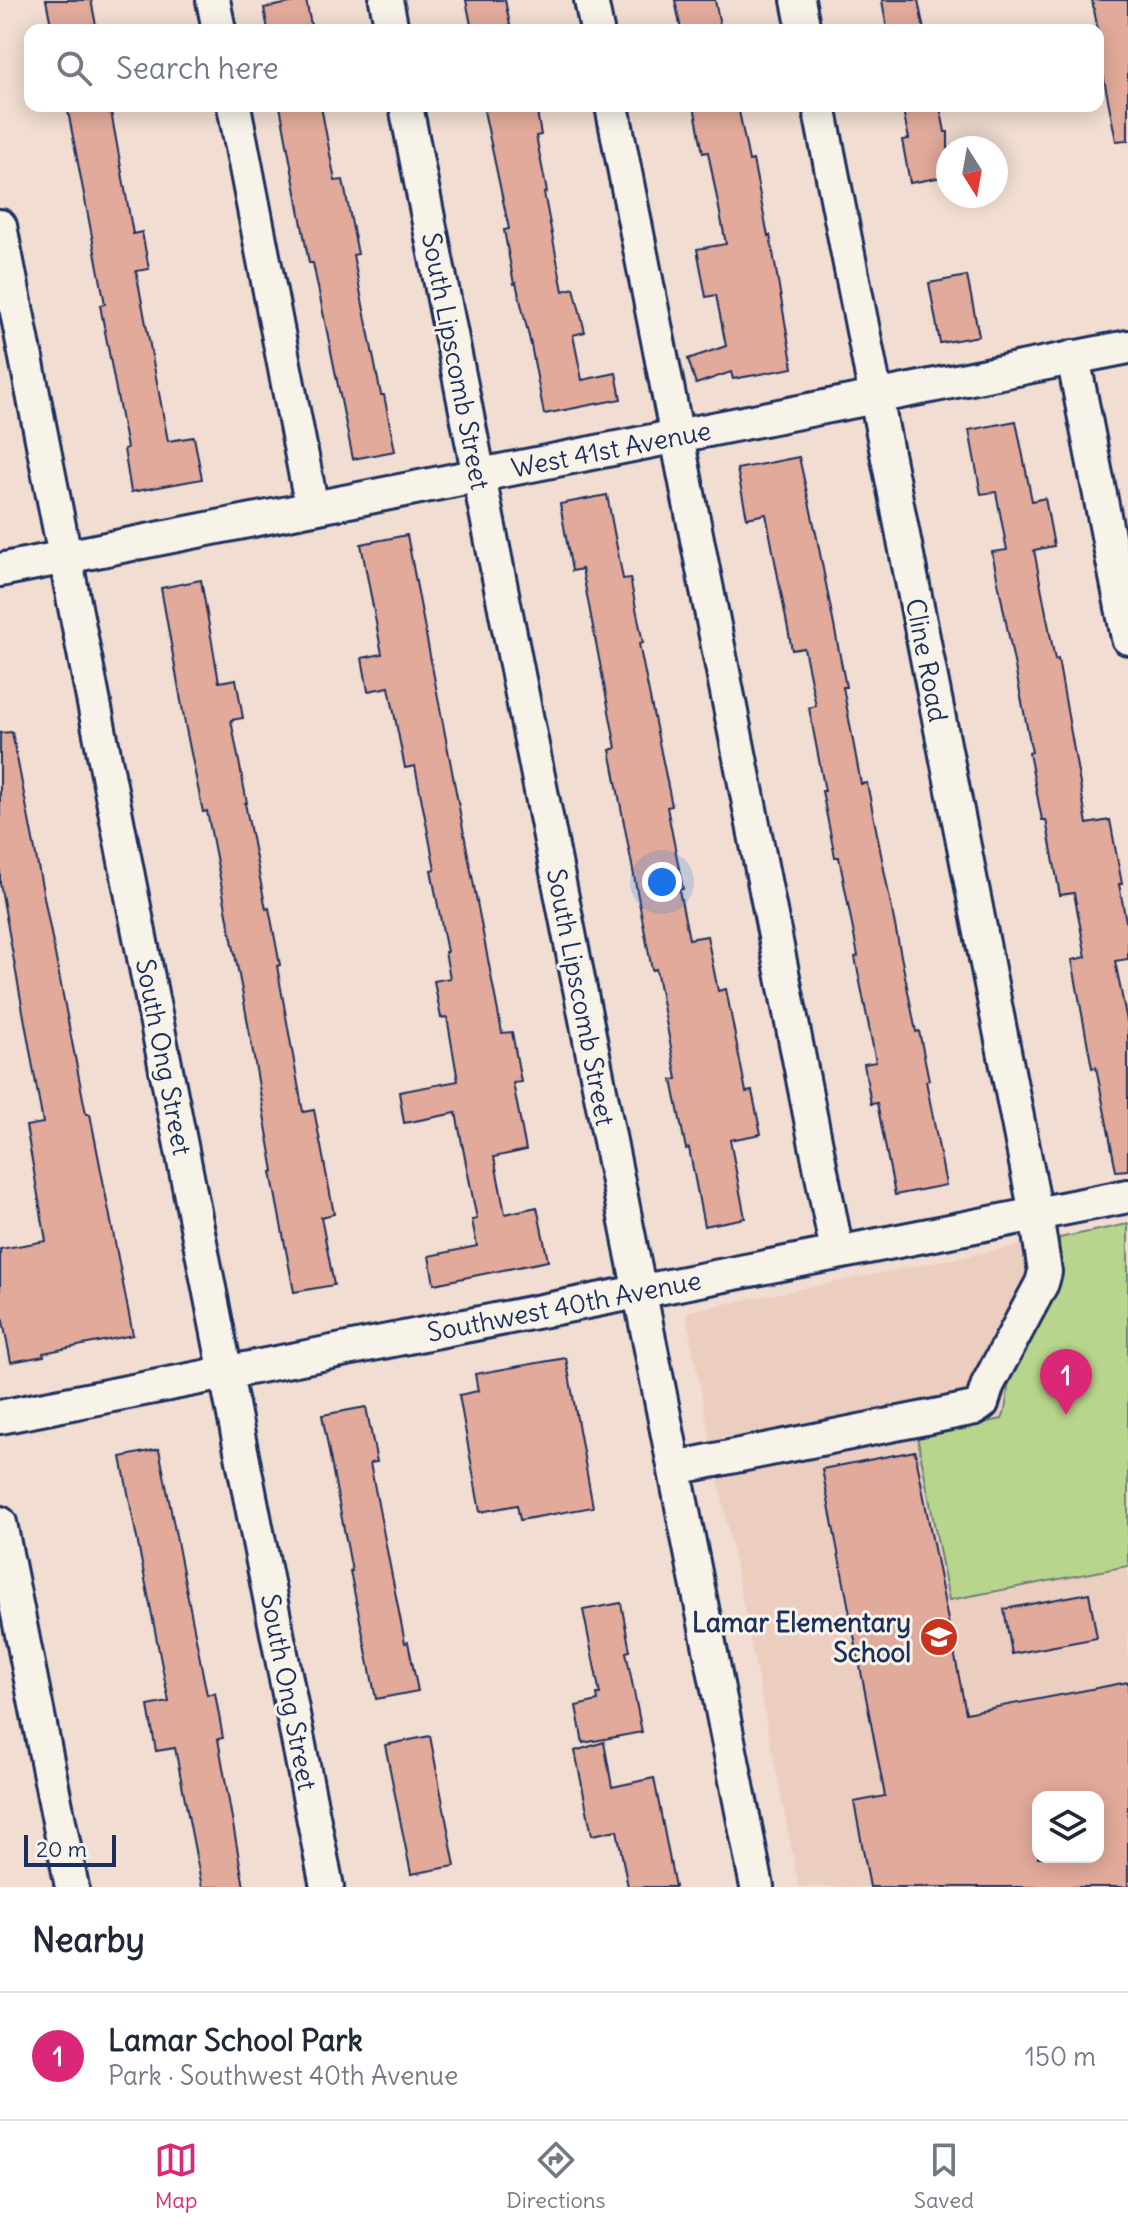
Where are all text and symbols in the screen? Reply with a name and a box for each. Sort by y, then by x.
search box [24,24,1104,112]
icon: search [52,46,96,90]
text: Search here [116,49,279,87]
north arrow [936,136,1008,208]
street label: South Lipscomb Street [415,230,497,493]
street label: West 41st Avenue [508,413,714,485]
street label: Cline Road [899,596,955,724]
your location [642,862,682,902]
street label: South Lipscomb Street [540,866,622,1129]
street label: South Ong Street [129,956,199,1158]
street label: Southwest 40th Avenue [424,1263,704,1349]
pin: 1 [1040,1349,1092,1415]
street label: South Ong Street [254,1591,324,1793]
place label: Lamar Elementary School [692,1606,911,1669]
school or university icon: Lamar Elementary School [918,1616,960,1658]
map controls [1032,1791,1104,1863]
button: layers [1032,1791,1104,1863]
scale bar [24,1831,116,1867]
text: 20 m [36,1835,87,1863]
text: Nearby [32,1918,145,1961]
text: Lamar School Park [108,2021,363,2059]
text: 1 [53,2040,63,2073]
text: 150 m [1025,2040,1096,2073]
text: Park · Southwest 40th Avenue [108,2059,458,2092]
tab: Map [154,2138,198,2214]
tab: Directions [506,2138,606,2214]
tab: Saved [914,2138,974,2214]

